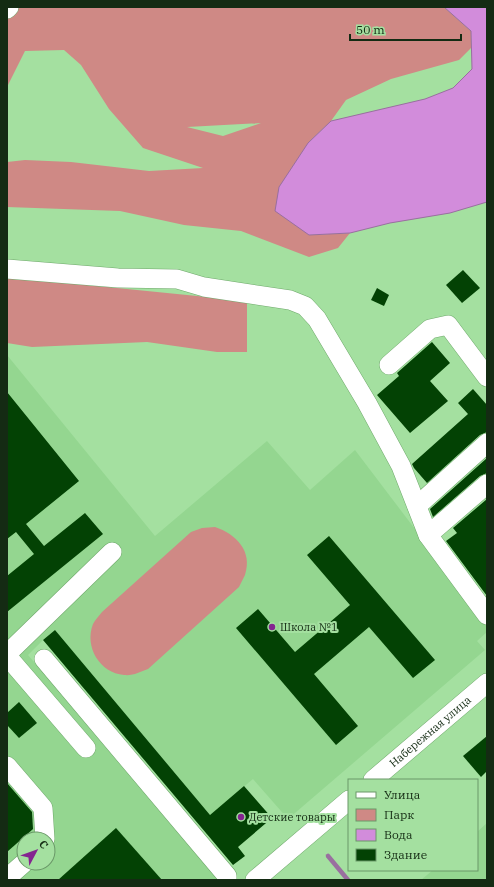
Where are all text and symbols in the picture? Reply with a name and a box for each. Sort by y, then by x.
scale bar [350,16,461,42]
text: 50 m [356,22,385,37]
place label: Школа №1 [280,620,338,634]
marker: Школа №1 [267,622,277,632]
street label: Набережная улица [386,693,474,770]
legend [348,779,478,871]
text: Улица [384,787,421,802]
text: Парк [384,807,414,822]
place label: Детские товары [249,810,336,824]
marker: Детские товары [236,812,246,822]
text: Вода [384,827,413,842]
north arrow [16,831,56,871]
text: С [36,837,51,852]
text: Здание [384,847,427,862]

